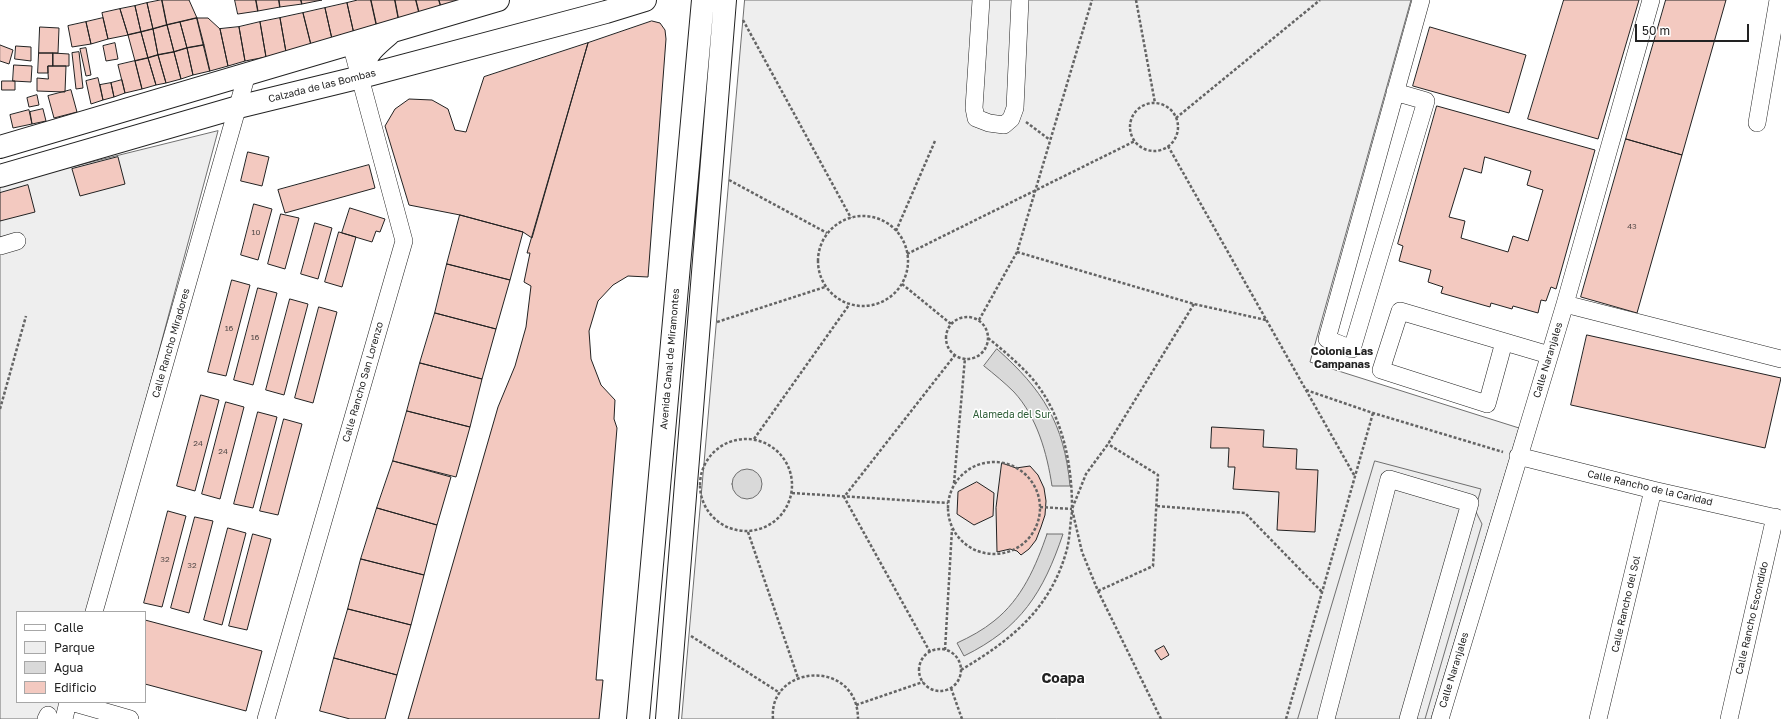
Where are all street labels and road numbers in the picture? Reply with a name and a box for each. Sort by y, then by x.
street label: Calzada de las Bombas [267,67,377,105]
street label: Calle Rancho Miradores [150,287,192,399]
street label: Avenida Canal de Miramontes [658,288,682,430]
street label: Calle Rancho San Lorenzo [340,320,386,444]
street label: Calle Naranjales [1531,321,1565,399]
street label: Calle Rancho de la Caridad [1586,468,1714,508]
street label: Calle Rancho del Sol [1609,554,1643,654]
street label: Calle Rancho Escondido [1733,560,1771,676]
street label: Calle Naranjales [1437,631,1471,709]

